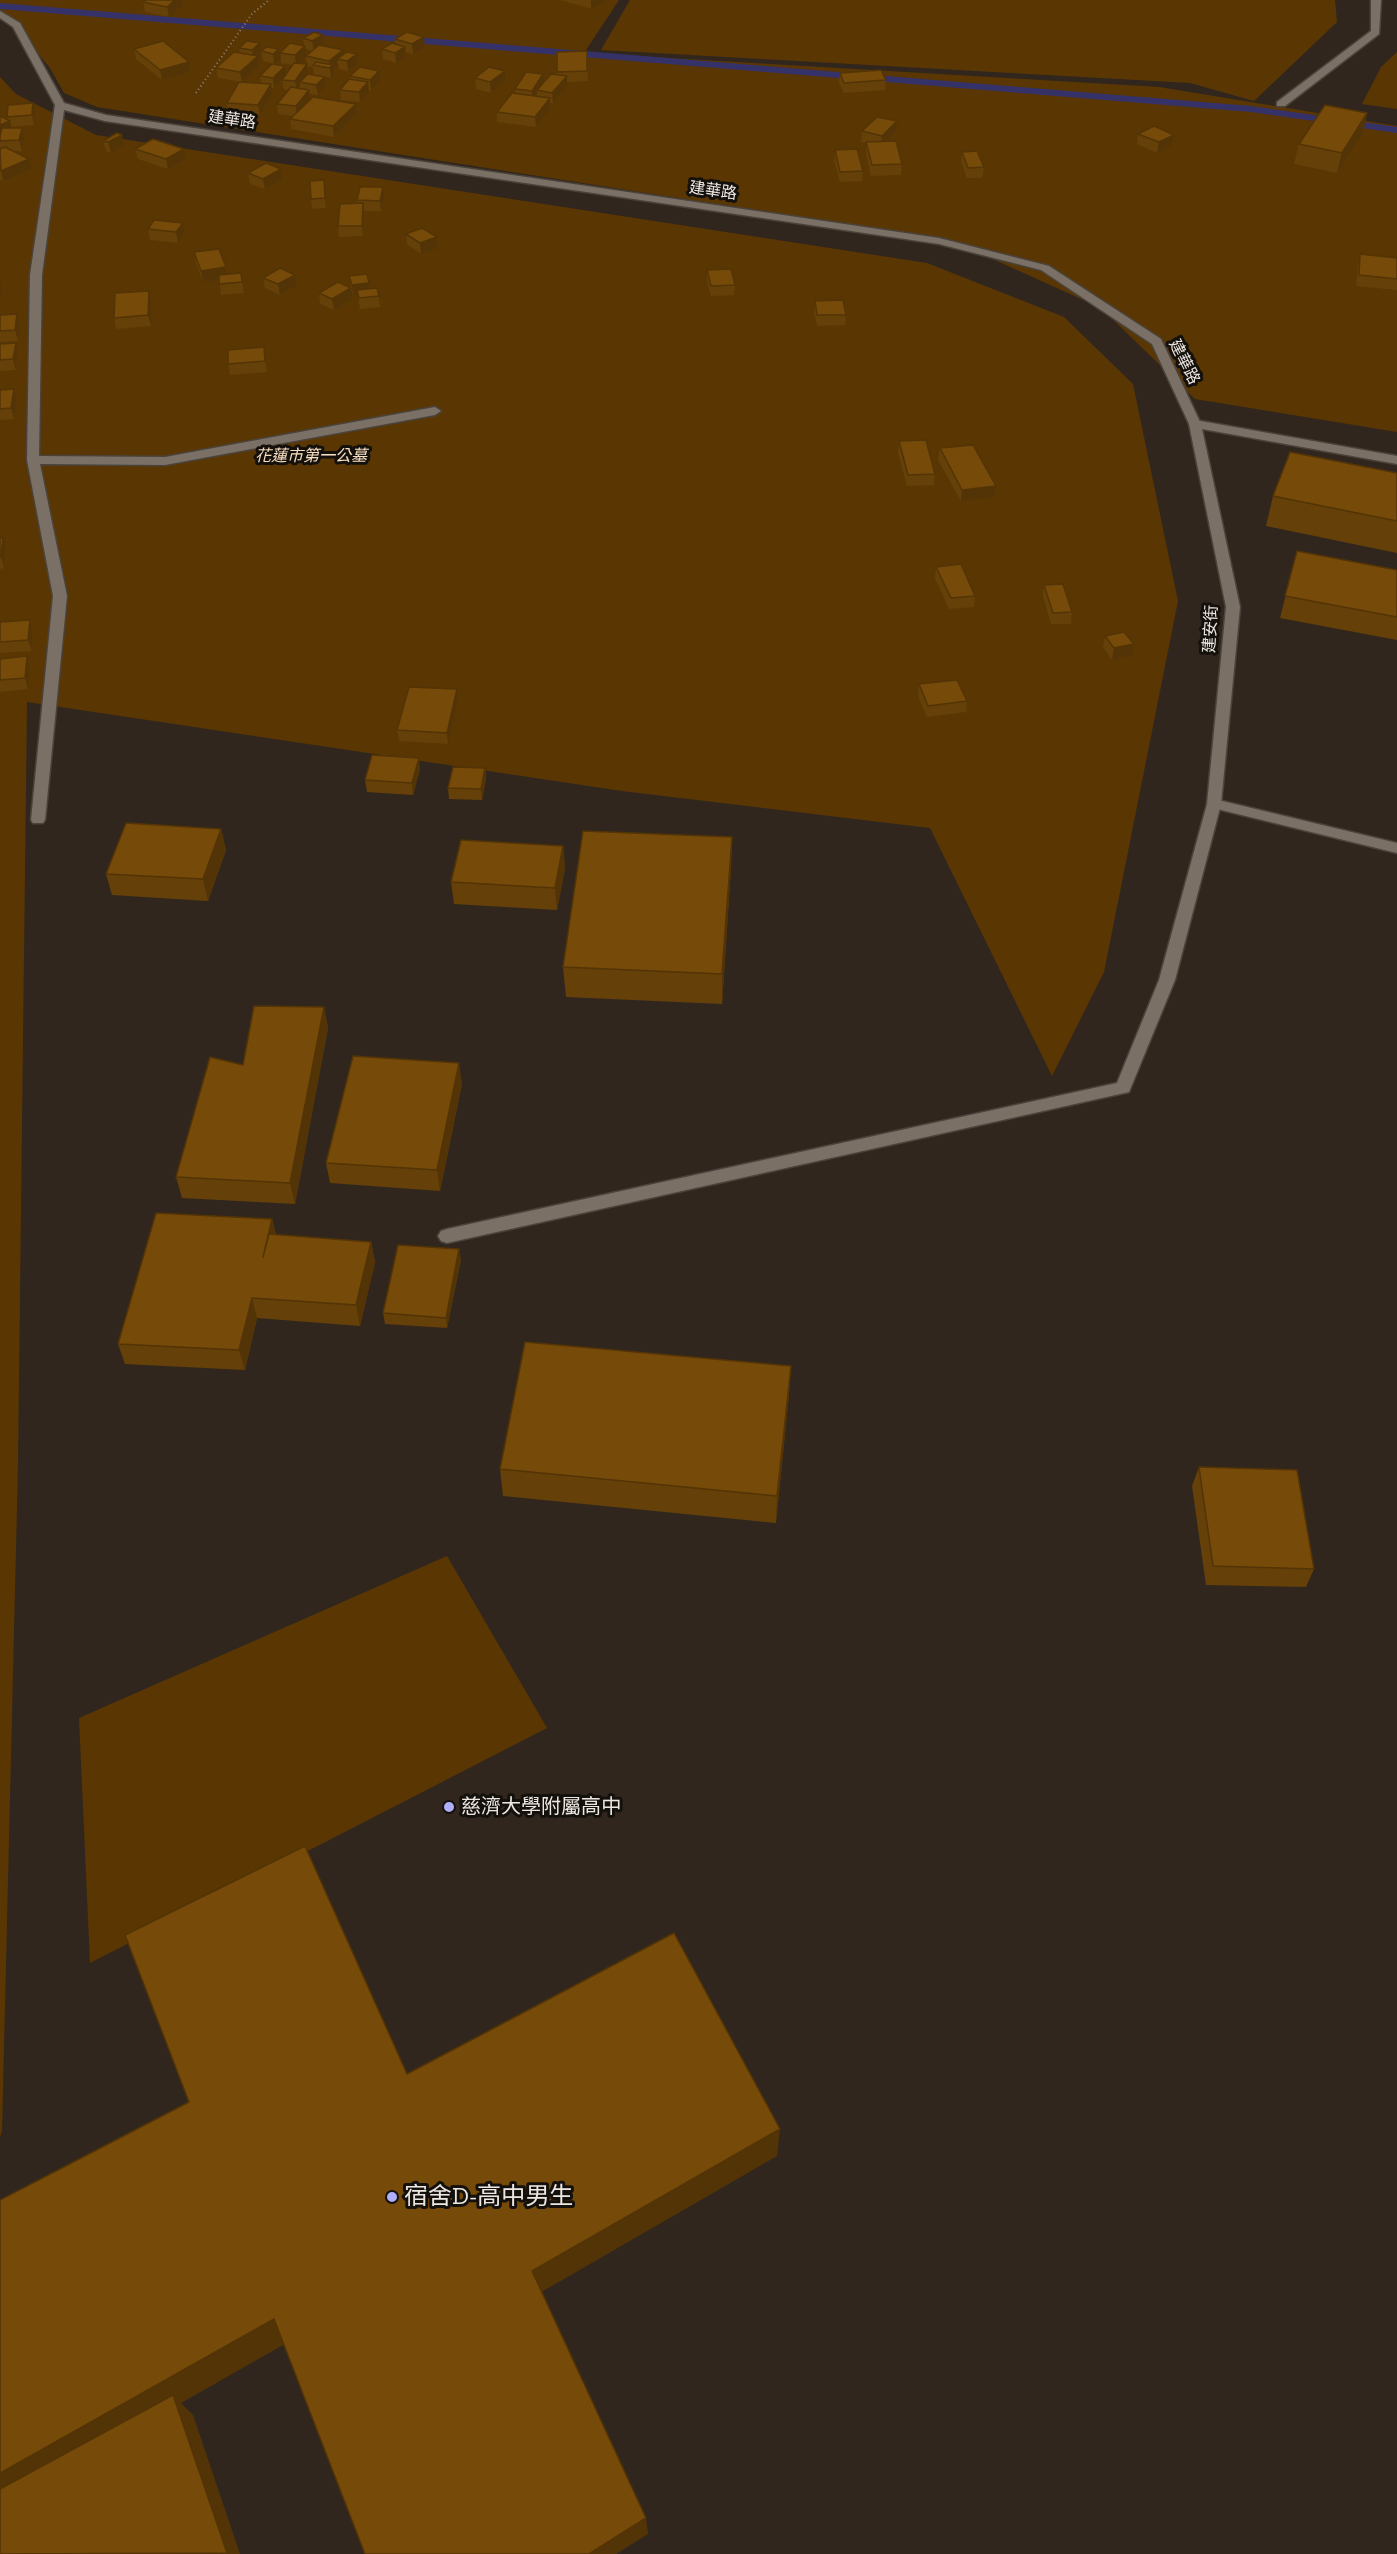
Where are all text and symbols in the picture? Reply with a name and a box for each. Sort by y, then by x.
street label: 建華路 [207,107,257,133]
street label: 建華路 [688,178,738,204]
street label: 建華路 [1165,336,1203,388]
park label: 花蓮市第一公墓 [255,446,367,466]
street label: 建安街 [1200,605,1222,653]
place label: 慈濟大學附屬高中 [461,1795,621,1819]
marker: 慈濟大學附屬高中 [442,1800,456,1814]
place label: 宿舍D-高中男生 [404,2183,573,2211]
marker: 宿舍D-高中男生 [385,2190,399,2204]

